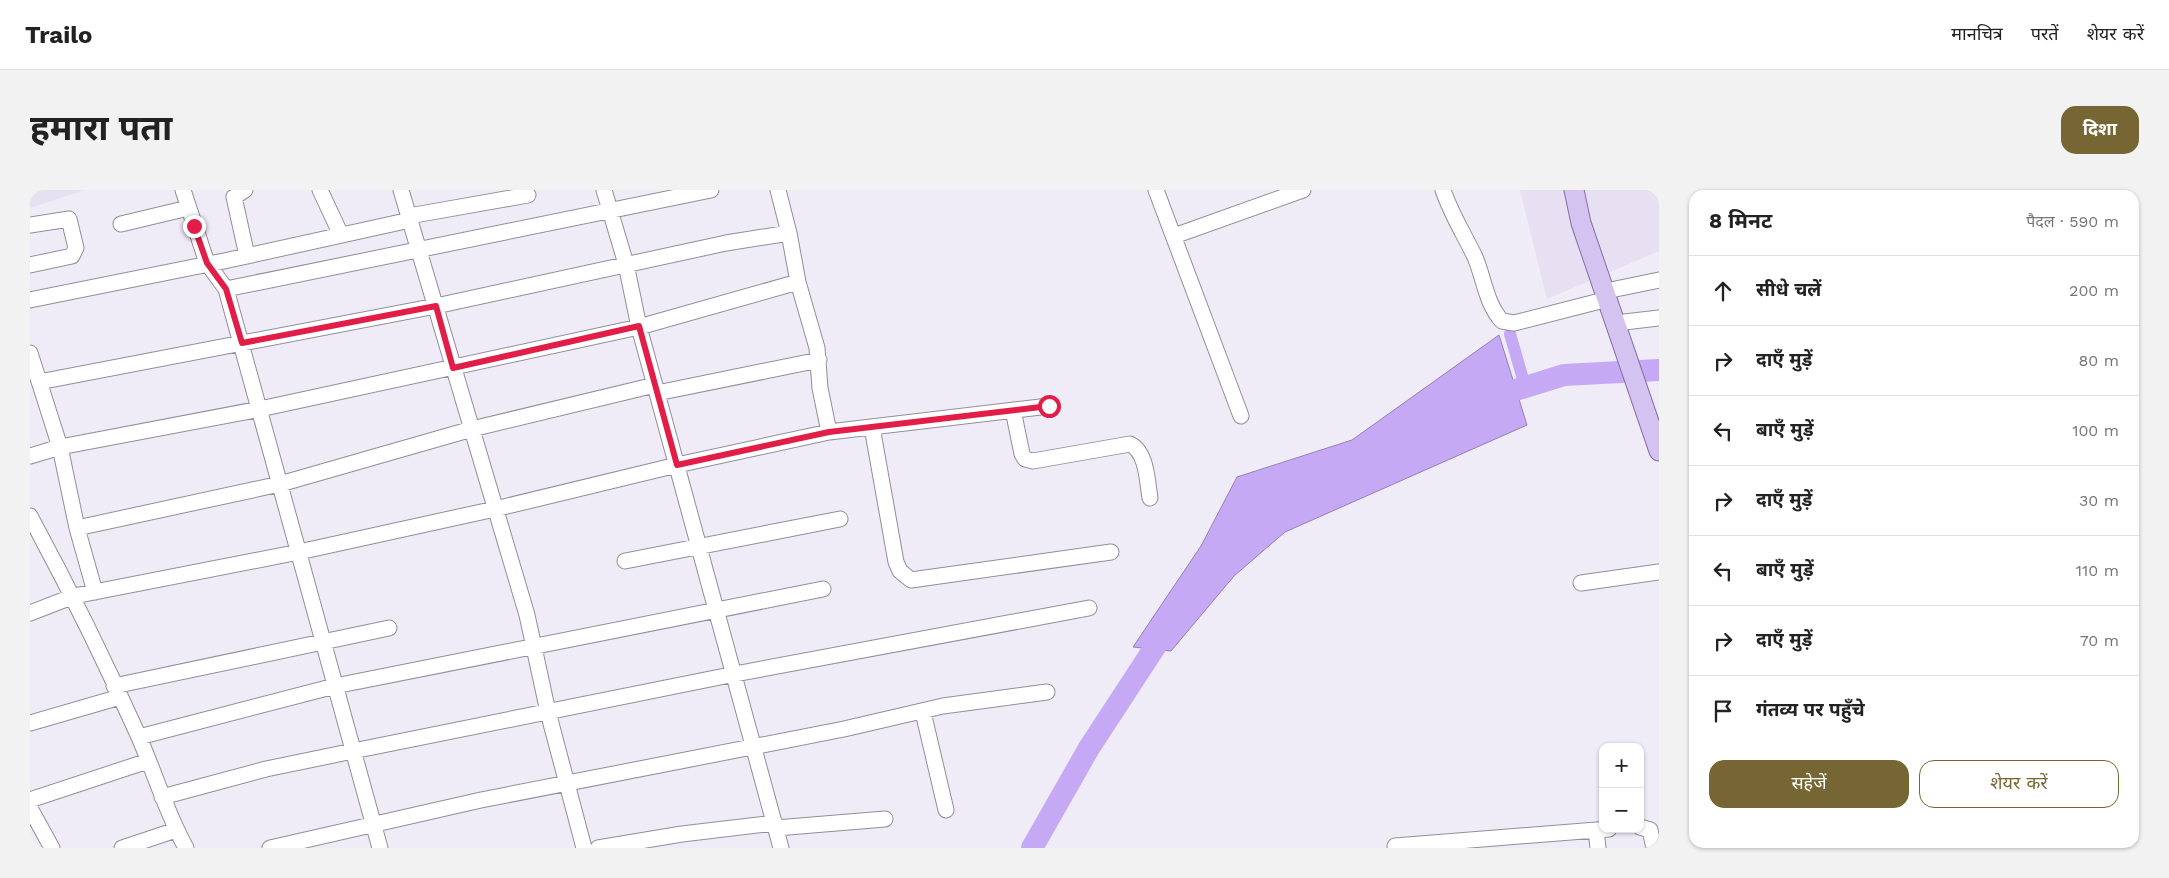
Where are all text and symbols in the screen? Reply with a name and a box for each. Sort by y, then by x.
text: Trailo [25,21,92,49]
text: मानचित्र [1951,23,2003,44]
text: परतें [2031,23,2059,44]
text: शेयर करें [2087,23,2144,44]
button: दिशा [2061,106,2139,154]
text: हमारा पता [30,107,172,149]
text: 8 मिनट [1709,208,1772,233]
text: पैदल · 590 m [2026,212,2119,231]
route end [183,215,206,238]
icon: ahead [1709,277,1737,305]
text: सीधे चलें [1756,278,1821,301]
text: 200 m [2069,281,2119,300]
icon: right [1709,347,1737,375]
text: दाएँ मुड़ें [1756,348,1812,371]
text: 80 m [2078,351,2119,370]
route start [1038,395,1061,418]
icon: left [1709,417,1737,445]
text: बाएँ मुड़ें [1756,418,1814,441]
text: 100 m [2072,421,2119,440]
icon: right [1709,487,1737,515]
text: दाएँ मुड़ें [1756,488,1812,511]
text: 30 m [2079,491,2119,510]
icon: left [1709,557,1737,585]
text: बाएँ मुड़ें [1756,558,1814,581]
text: 110 m [2076,561,2119,580]
icon: right [1709,627,1737,655]
text: दाएँ मुड़ें [1756,628,1812,651]
text: 70 m [2080,631,2119,650]
icon: arrive [1709,697,1737,725]
text: गंतव्य पर पहुँचे [1756,698,1865,721]
map controls [1599,743,1644,833]
button: + [1599,743,1644,788]
button: सहेजें [1709,760,1909,808]
button: शेयर करें [1919,760,2119,808]
button: − [1599,788,1644,833]

